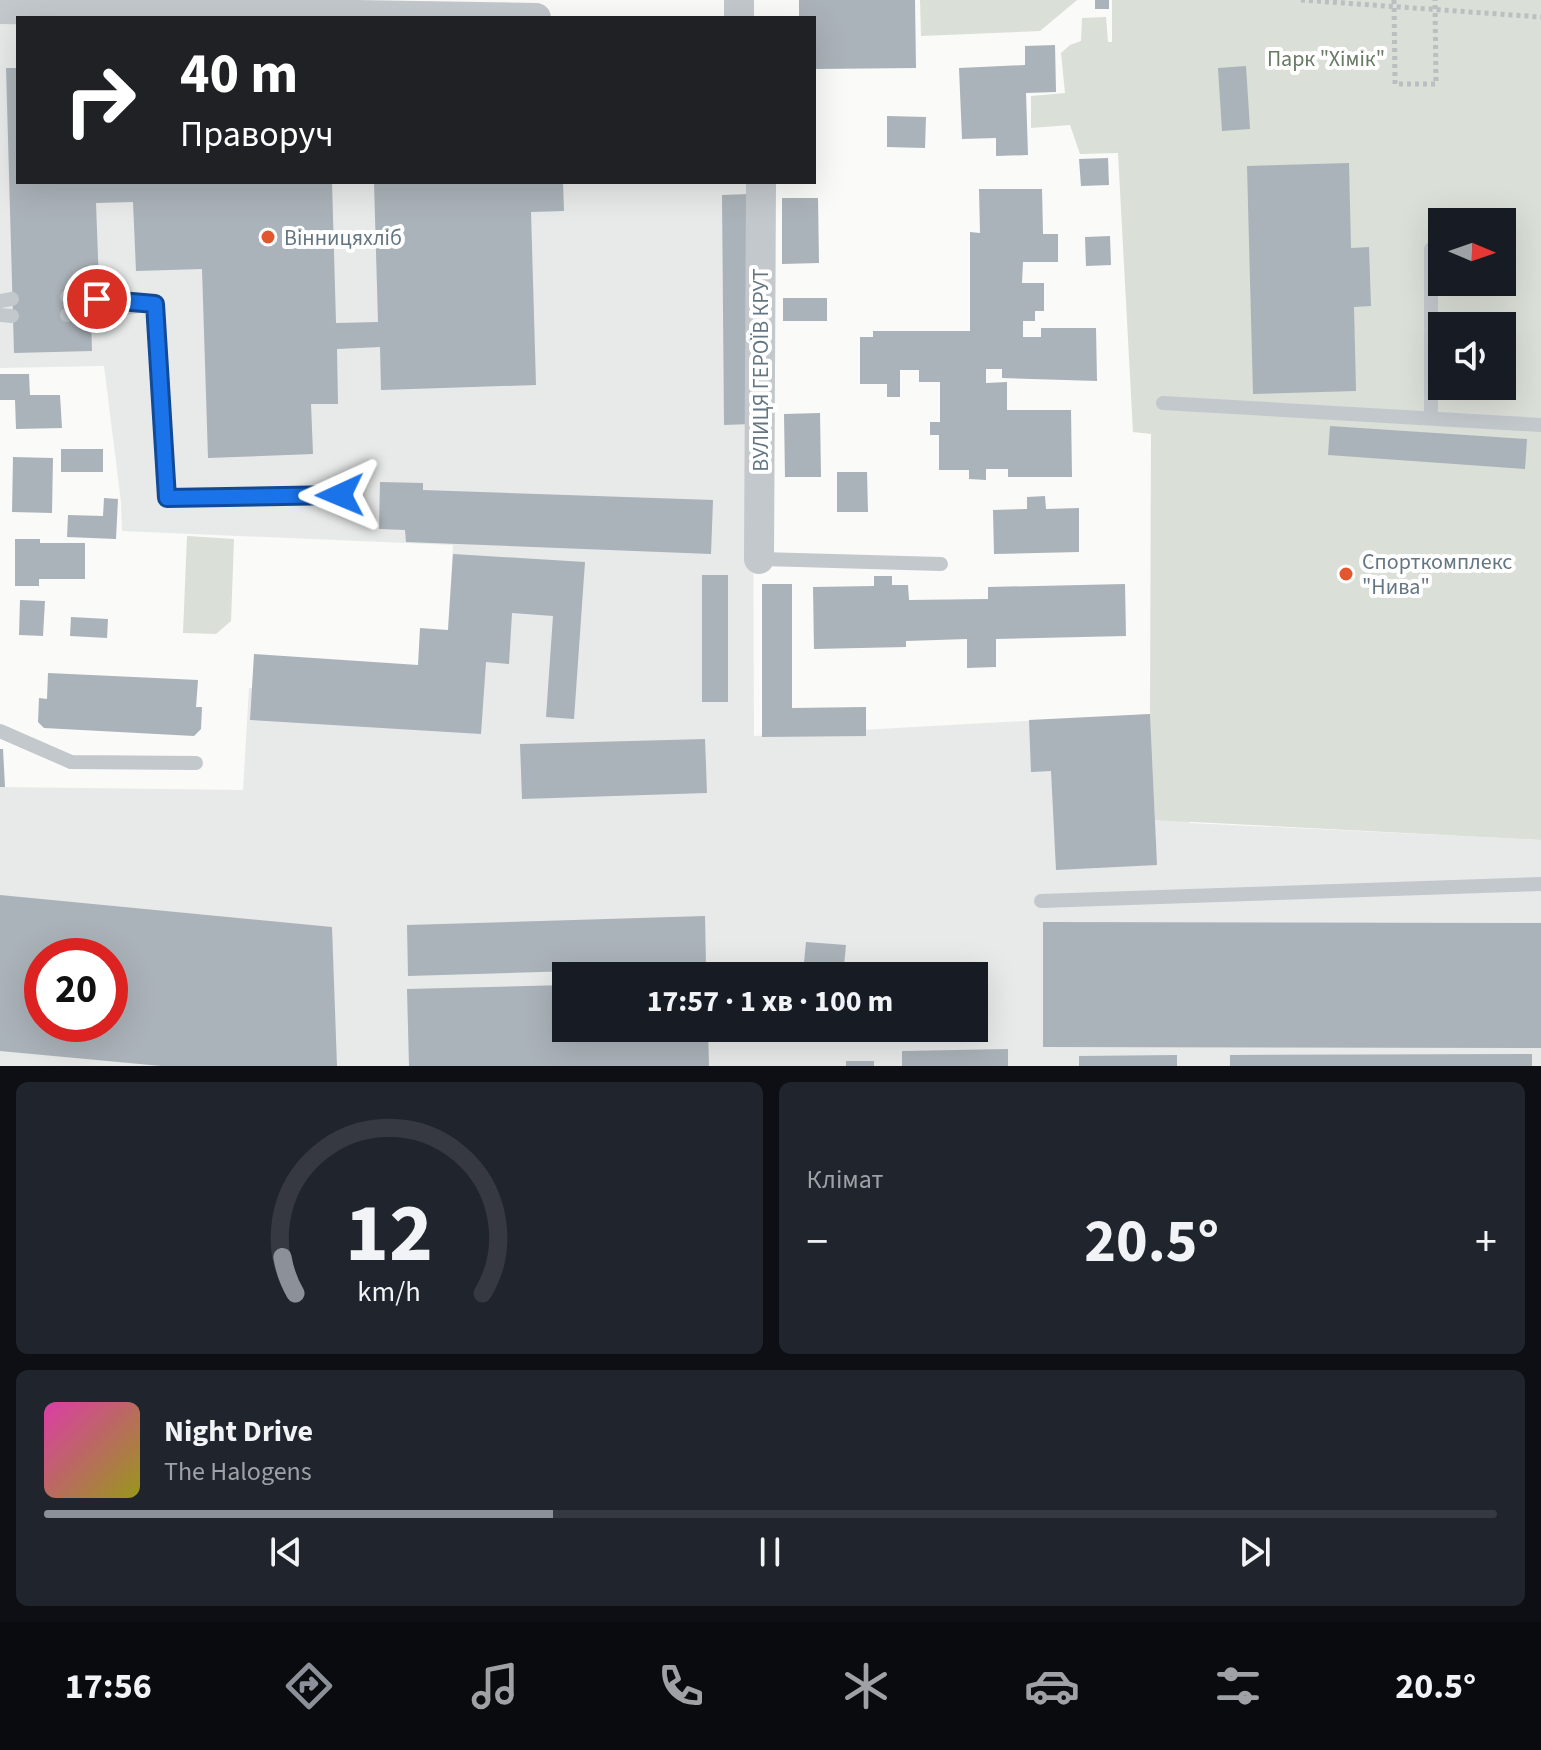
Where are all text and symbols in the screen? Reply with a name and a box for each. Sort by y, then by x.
text: 40 m [180,35,298,114]
park label: Парк "Хімік" [1267,43,1385,75]
icon: right [48,48,152,152]
text: Праворуч [180,109,334,160]
north arrow [1428,208,1516,296]
map controls [1428,208,1516,400]
place label: Вінницяхліб [284,222,402,254]
marker: Вінницяхліб [259,228,277,246]
pin [63,265,131,333]
street label: ВУЛИЦЯ ГЕРОЇВ КРУТ [745,268,777,472]
icon: arrive [75,277,119,321]
button: sound [1428,312,1516,400]
position arrow [298,453,382,537]
place label: Спорткомплекс "Нива" [1362,546,1512,603]
marker: Спорткомплекс "Нива" [1337,565,1355,583]
speed limit sign: 20 [24,938,128,1042]
text: 17:57 · 1 хв · 100 m [647,980,893,1023]
text: Клімат [807,1161,883,1198]
text: 12 [345,1175,433,1293]
text: 20.5° [1084,1200,1219,1285]
text: − [807,1211,828,1274]
text: + [1475,1211,1497,1274]
text: km/h [358,1272,421,1312]
text: Night Drive [164,1410,313,1453]
text: The Halogens [164,1453,312,1490]
icon: previous [264,1530,308,1574]
icon: pause [748,1530,792,1574]
icon: next [1233,1530,1277,1574]
icon: directions [281,1658,337,1714]
icon: music [467,1658,523,1714]
icon: phone [653,1658,709,1714]
icon: climate [838,1658,894,1714]
icon: car [1024,1658,1080,1714]
icon: filters [1210,1658,1266,1714]
text: 17:56 [65,1661,152,1712]
text: 20.5° [1395,1661,1476,1712]

